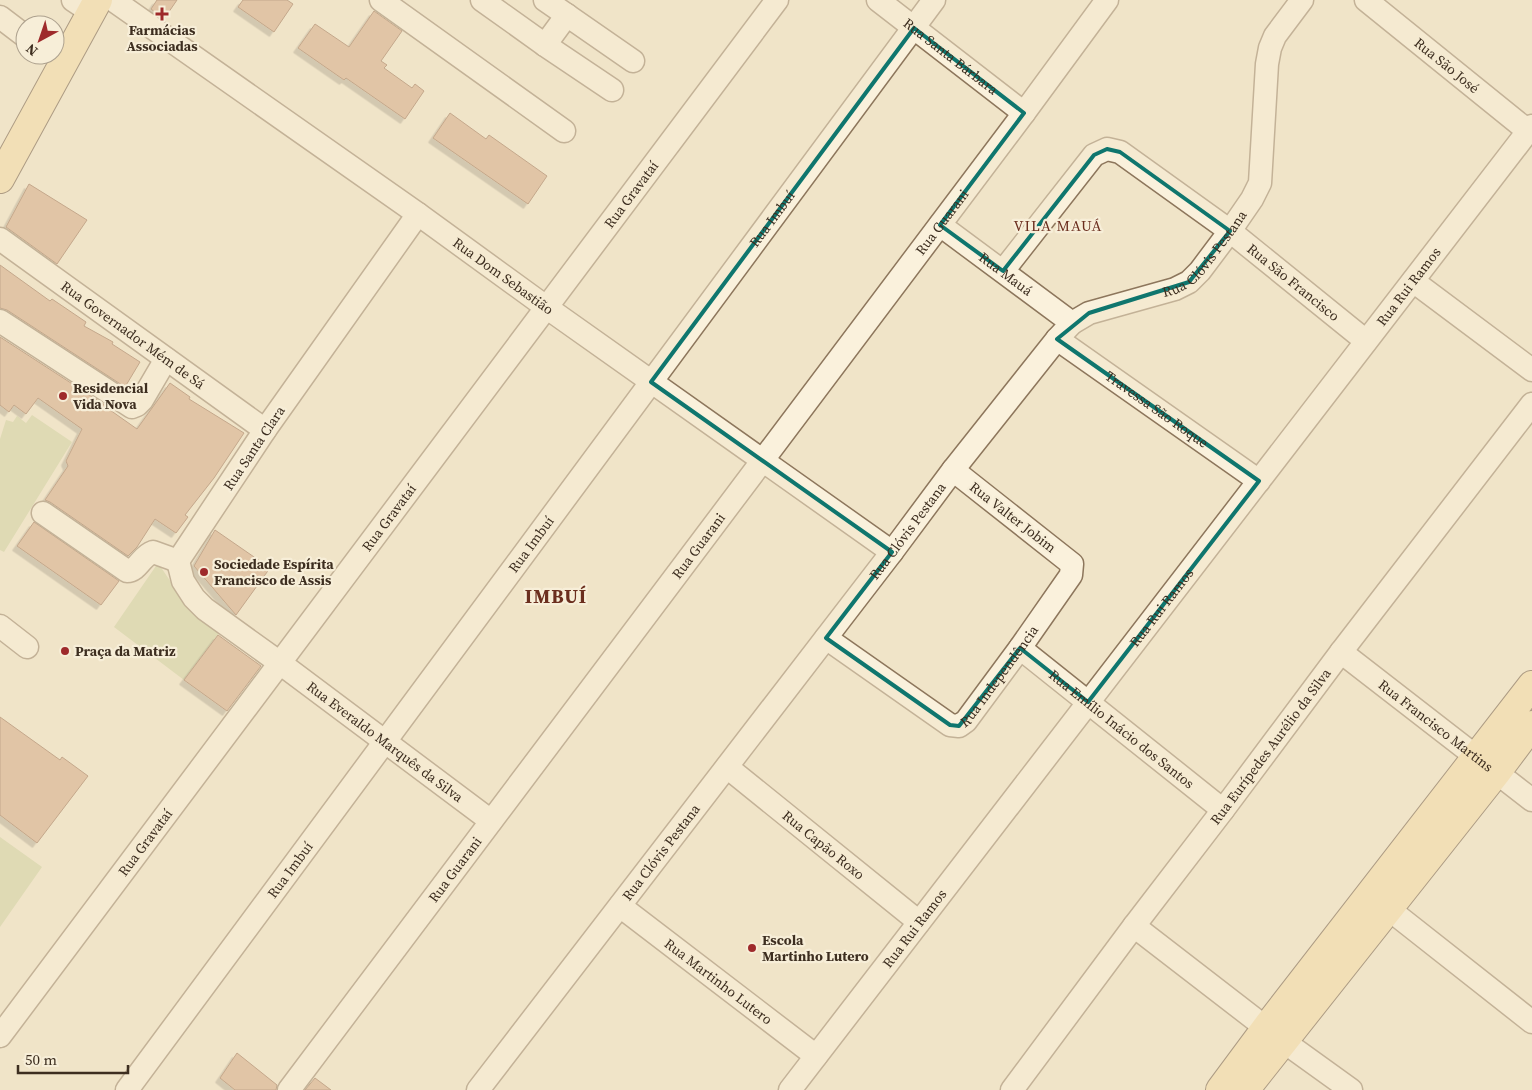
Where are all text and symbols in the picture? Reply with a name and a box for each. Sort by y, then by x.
marker: Farmácias Associadas [156,8,168,20]
street label: Rua Santa Bárbara [899,13,1003,100]
north arrow [15,15,65,65]
place label: Farmácias Associadas [126,20,198,56]
street label: Rua São José [1410,33,1484,98]
text: N [21,39,42,61]
street label: Rua Gravataí [599,157,663,232]
street label: Rua Guarani [910,185,973,259]
street label: Rua Imbuí [744,186,800,251]
street label: Rua Clóvis Pestana [1160,206,1252,302]
district label: VILA MAUÁ [1013,215,1103,236]
street label: Rua Dom Sebastião [449,233,558,320]
street label: Rua São Francisco [1243,239,1344,326]
street label: Rua Rui Ramos [1372,243,1445,330]
street label: Rua Mauá [975,247,1038,301]
street label: Rua Governador Mém de Sá [57,276,210,394]
street label: Travessa São Roque [1101,366,1213,452]
place label: Residencial Vida Nova [73,378,149,414]
marker: Residencial Vida Nova [57,390,69,402]
street label: Rua Santa Clara [218,401,290,494]
street label: Rua Clóvis Pestana [864,477,951,584]
street label: Rua Valter Jobim [965,477,1061,557]
street label: Rua Gravataí [357,480,421,555]
street label: Rua Guarani [667,509,730,583]
street label: Rua Imbuí [503,512,559,577]
place label: Sociedade Espírita Francisco de Assis [214,554,334,590]
street label: Rua Rui Ramos [1125,564,1198,651]
marker: Sociedade Espírita Francisco de Assis [198,566,210,578]
district label: IMBUÍ [525,583,587,609]
street label: Rua Independência [956,620,1044,732]
place label: Praça da Matriz [75,641,176,661]
marker: Praça da Matriz [59,645,71,657]
street label: Rua Eurípedes Aurélio da Silva [1205,663,1336,829]
street label: Rua Emílio Inácio dos Santos [1045,665,1199,793]
street label: Rua Francisco Martins [1374,675,1498,776]
street label: Rua Everaldo Marquês da Silva [303,676,468,807]
street label: Rua Clóvis Pestana [617,799,705,905]
street label: Rua Gravataí [113,805,177,880]
street label: Rua Capão Roxo [778,805,869,884]
street label: Rua Guarani [424,832,486,907]
street label: Rua Imbuí [262,837,318,902]
street label: Rua Rui Ramos [878,885,951,972]
place label: Escola Martinho Lutero [762,930,869,966]
street label: Rua Martinho Lutero [660,934,777,1029]
marker: Escola Martinho Lutero [746,942,758,954]
scale bar [18,1042,128,1074]
text: 50 m [25,1049,57,1070]

